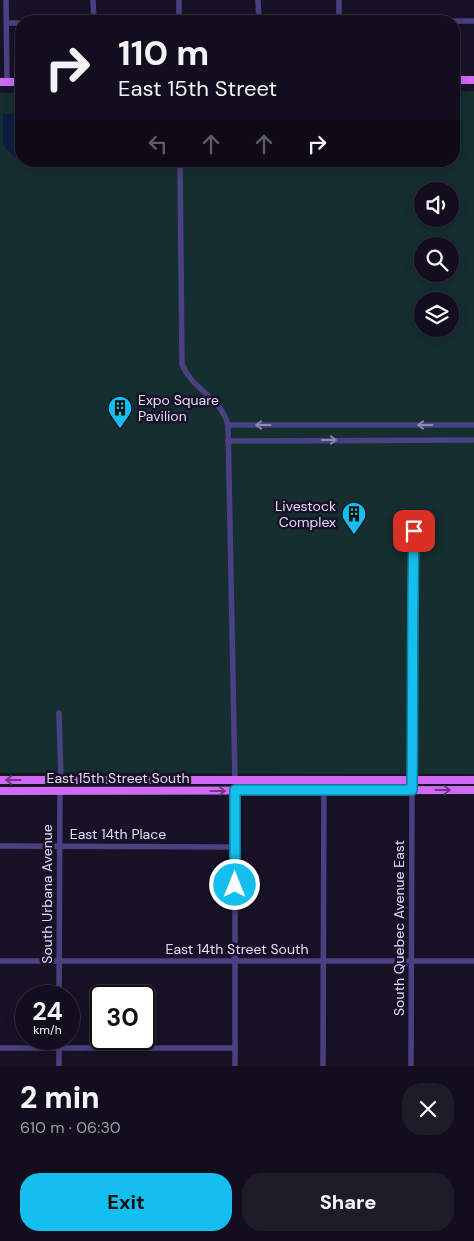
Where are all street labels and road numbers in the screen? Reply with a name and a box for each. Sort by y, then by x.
street label: East 15th Street South [46,769,190,787]
street label: South Urbana Avenue [38,824,56,964]
street label: East 14th Place [70,825,166,843]
street label: South Quebec Avenue East [390,840,408,1016]
street label: East 14th Street South [166,940,308,958]

